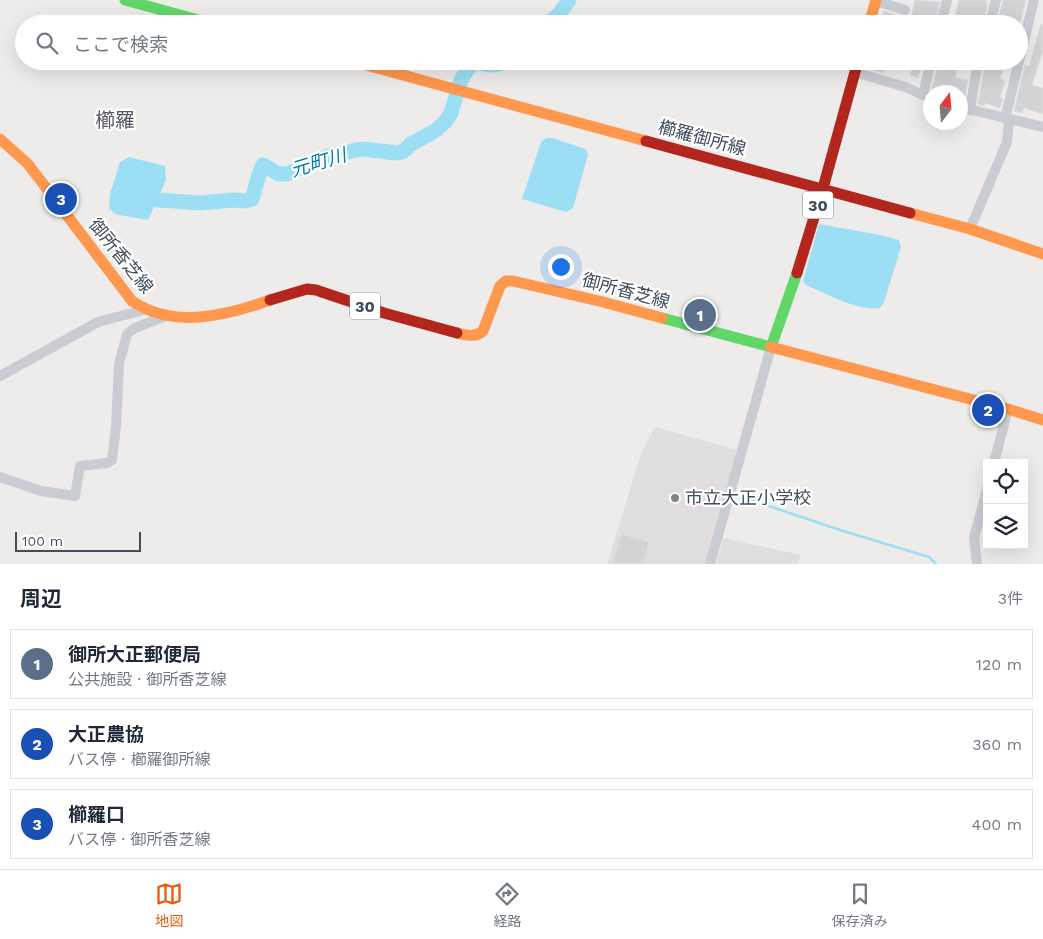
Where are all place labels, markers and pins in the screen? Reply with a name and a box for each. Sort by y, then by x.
pin: 3 [45,180,77,218]
pin: 1 [684,296,716,334]
pin: 2 [972,391,1004,429]
place label: 市立大正小学校 [685,487,811,508]
marker: 市立大正小学校 [669,492,681,504]

